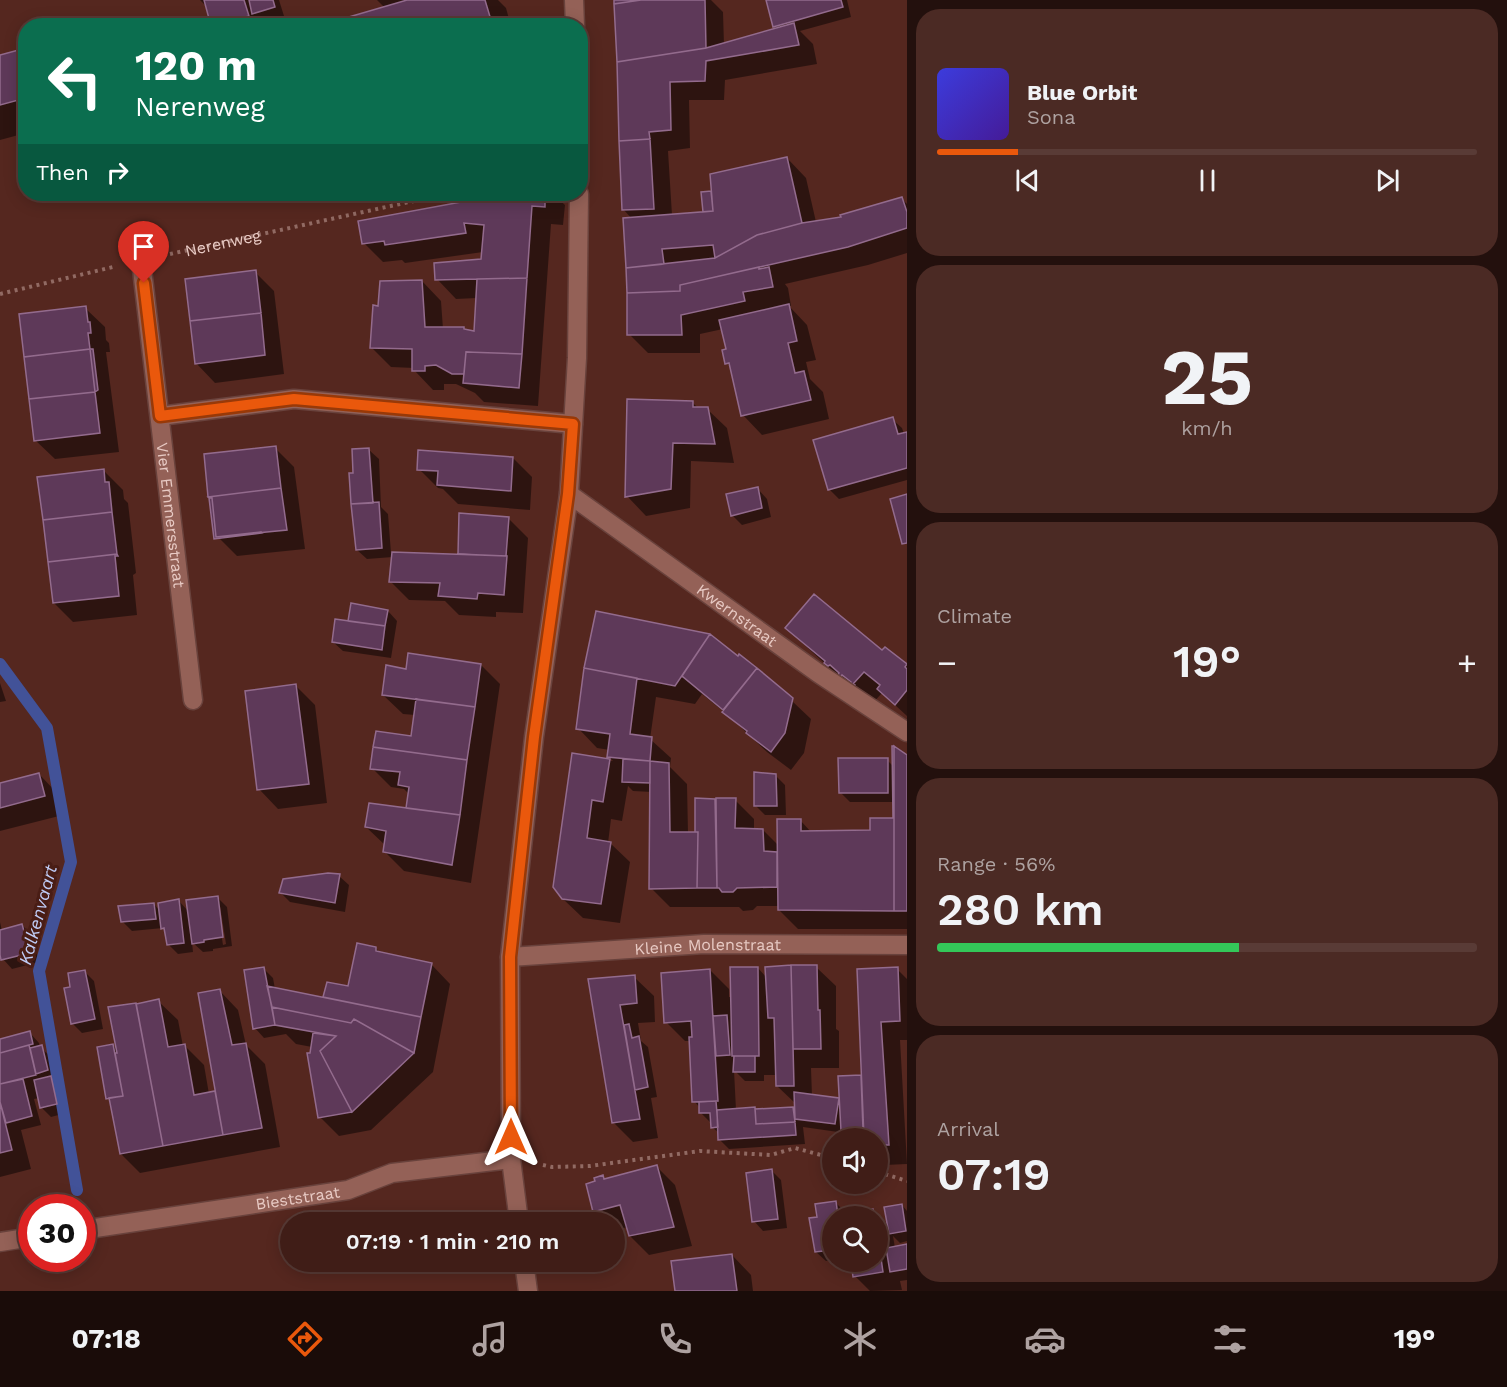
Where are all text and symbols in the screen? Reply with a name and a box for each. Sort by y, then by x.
text: 120 m [135,41,257,90]
icon: left [36,42,114,120]
text: Blue Orbit [1027,80,1137,105]
text: Nerenweg [135,91,265,123]
text: Sona [1027,105,1076,129]
icon: right [101,156,134,189]
text: Then [36,160,89,185]
icon: previous [1011,164,1044,197]
icon: pause [1191,164,1224,197]
icon: next [1371,164,1404,197]
pin [118,221,169,283]
street label: Nerenweg [183,225,263,260]
icon: arrive [127,230,160,263]
text: 25 [1161,331,1253,423]
text: km/h [1181,416,1233,440]
street label: Vier Emmersstraat [153,442,189,589]
street label: Kwernstraat [693,580,781,651]
text: Climate [937,604,1012,628]
text: 19° [1173,635,1241,688]
text: − [937,643,957,682]
text: + [1457,643,1477,682]
text: Range · 56% [937,852,1055,876]
water label: Kalkenvaart [14,862,61,967]
text: 280 km [937,883,1104,936]
street label: Kleine Molenstraat [634,935,781,959]
position arrow [479,1105,543,1169]
text: Arrival [937,1117,999,1141]
map controls [822,1128,888,1272]
button: sound [822,1128,888,1194]
text: 07:19 [937,1148,1051,1201]
street label: Bieststraat [254,1182,341,1214]
speed limit sign: 30 [18,1194,96,1272]
button: search [822,1206,888,1272]
text: 07:19 · 1 min · 210 m [346,1229,559,1254]
icon: directions [284,1318,326,1360]
icon: music [469,1318,511,1360]
icon: phone [654,1318,696,1360]
icon: climate [839,1318,881,1360]
icon: car [1024,1318,1066,1360]
icon: filters [1209,1318,1251,1360]
text: 07:18 [72,1323,141,1355]
text: 19° [1394,1323,1435,1355]

